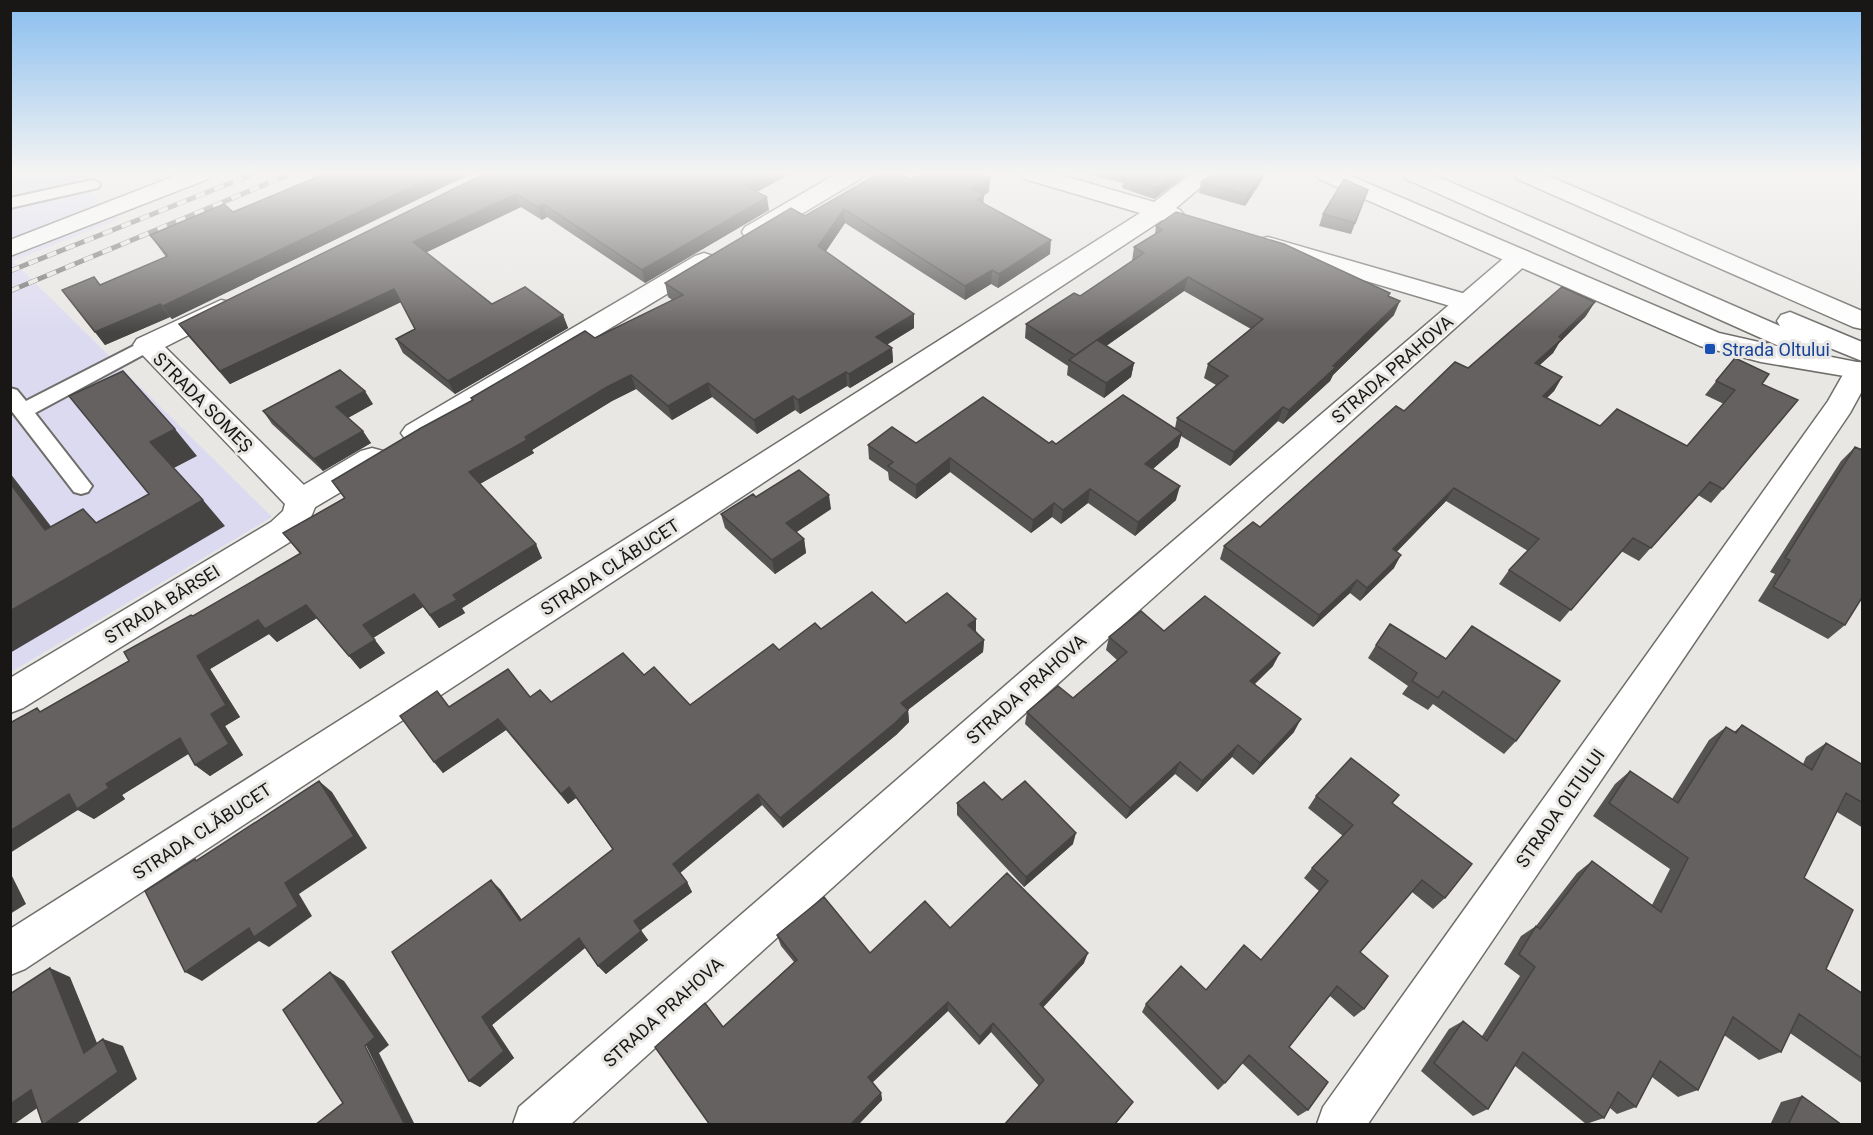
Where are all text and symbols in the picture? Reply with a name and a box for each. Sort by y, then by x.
street label: STRADA PRAHOVA [1327,310,1457,427]
place label: Strada Oltului [1722,339,1830,360]
marker: Strada Oltului [1703,342,1717,356]
street label: STRADA SOMEȘ [148,348,257,457]
street label: STRADA CLĂBUCET [537,514,684,620]
street label: STRADA BÂRSEI [100,560,224,648]
street label: STRADA PRAHOVA [962,630,1090,748]
street label: STRADA OLTULUI [1511,745,1609,871]
street label: STRADA CLĂBUCET [129,778,276,884]
street label: STRADA PRAHOVA [599,953,727,1071]

